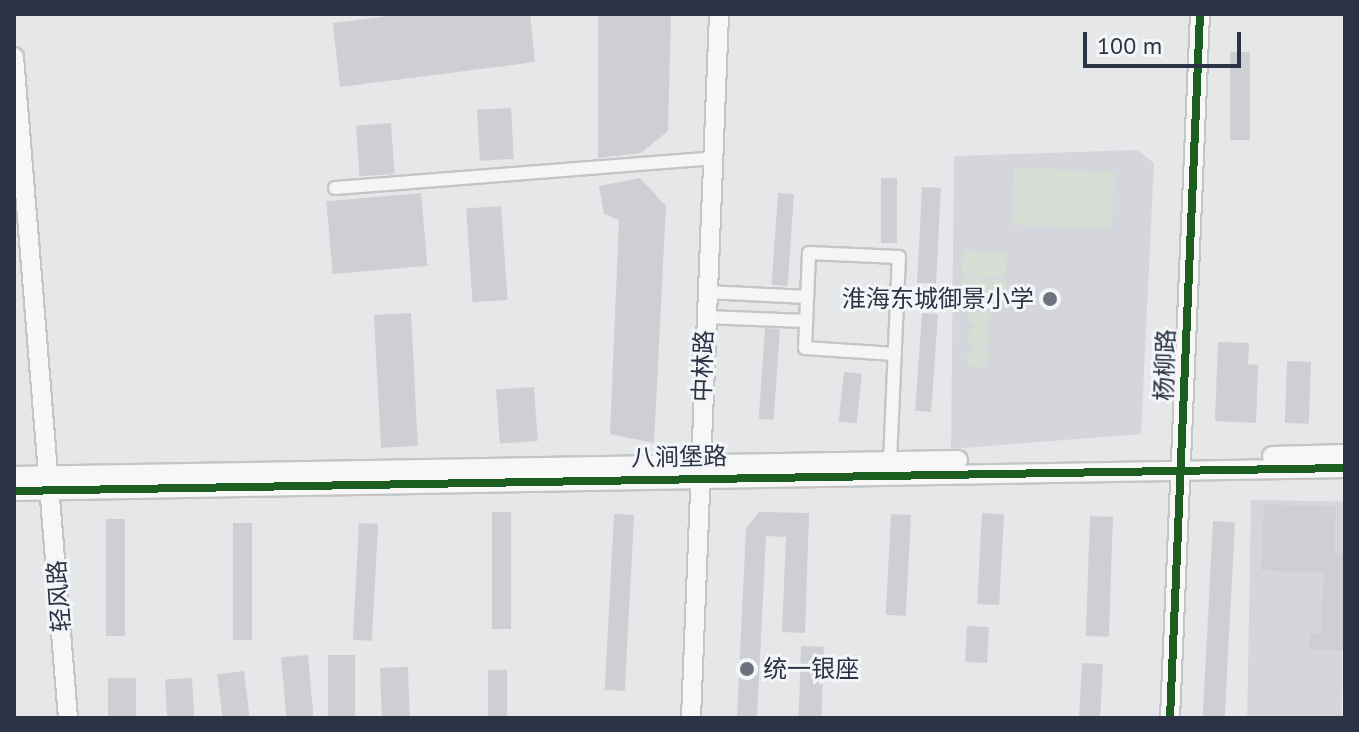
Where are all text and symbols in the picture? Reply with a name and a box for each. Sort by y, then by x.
scale bar [1087,16,1245,66]
text: 100 m [1097,30,1162,61]
place label: 淮海东城御景小学 [842,285,1034,313]
marker: 淮海东城御景小学 [1041,290,1059,308]
street label: 杨柳路 [1149,329,1181,401]
street label: 中林路 [687,330,719,402]
street label: 八涧堡路 [631,442,727,472]
street label: 轻风路 [42,559,76,633]
place label: 统一银座 [763,655,859,683]
marker: 统一银座 [738,660,756,678]

